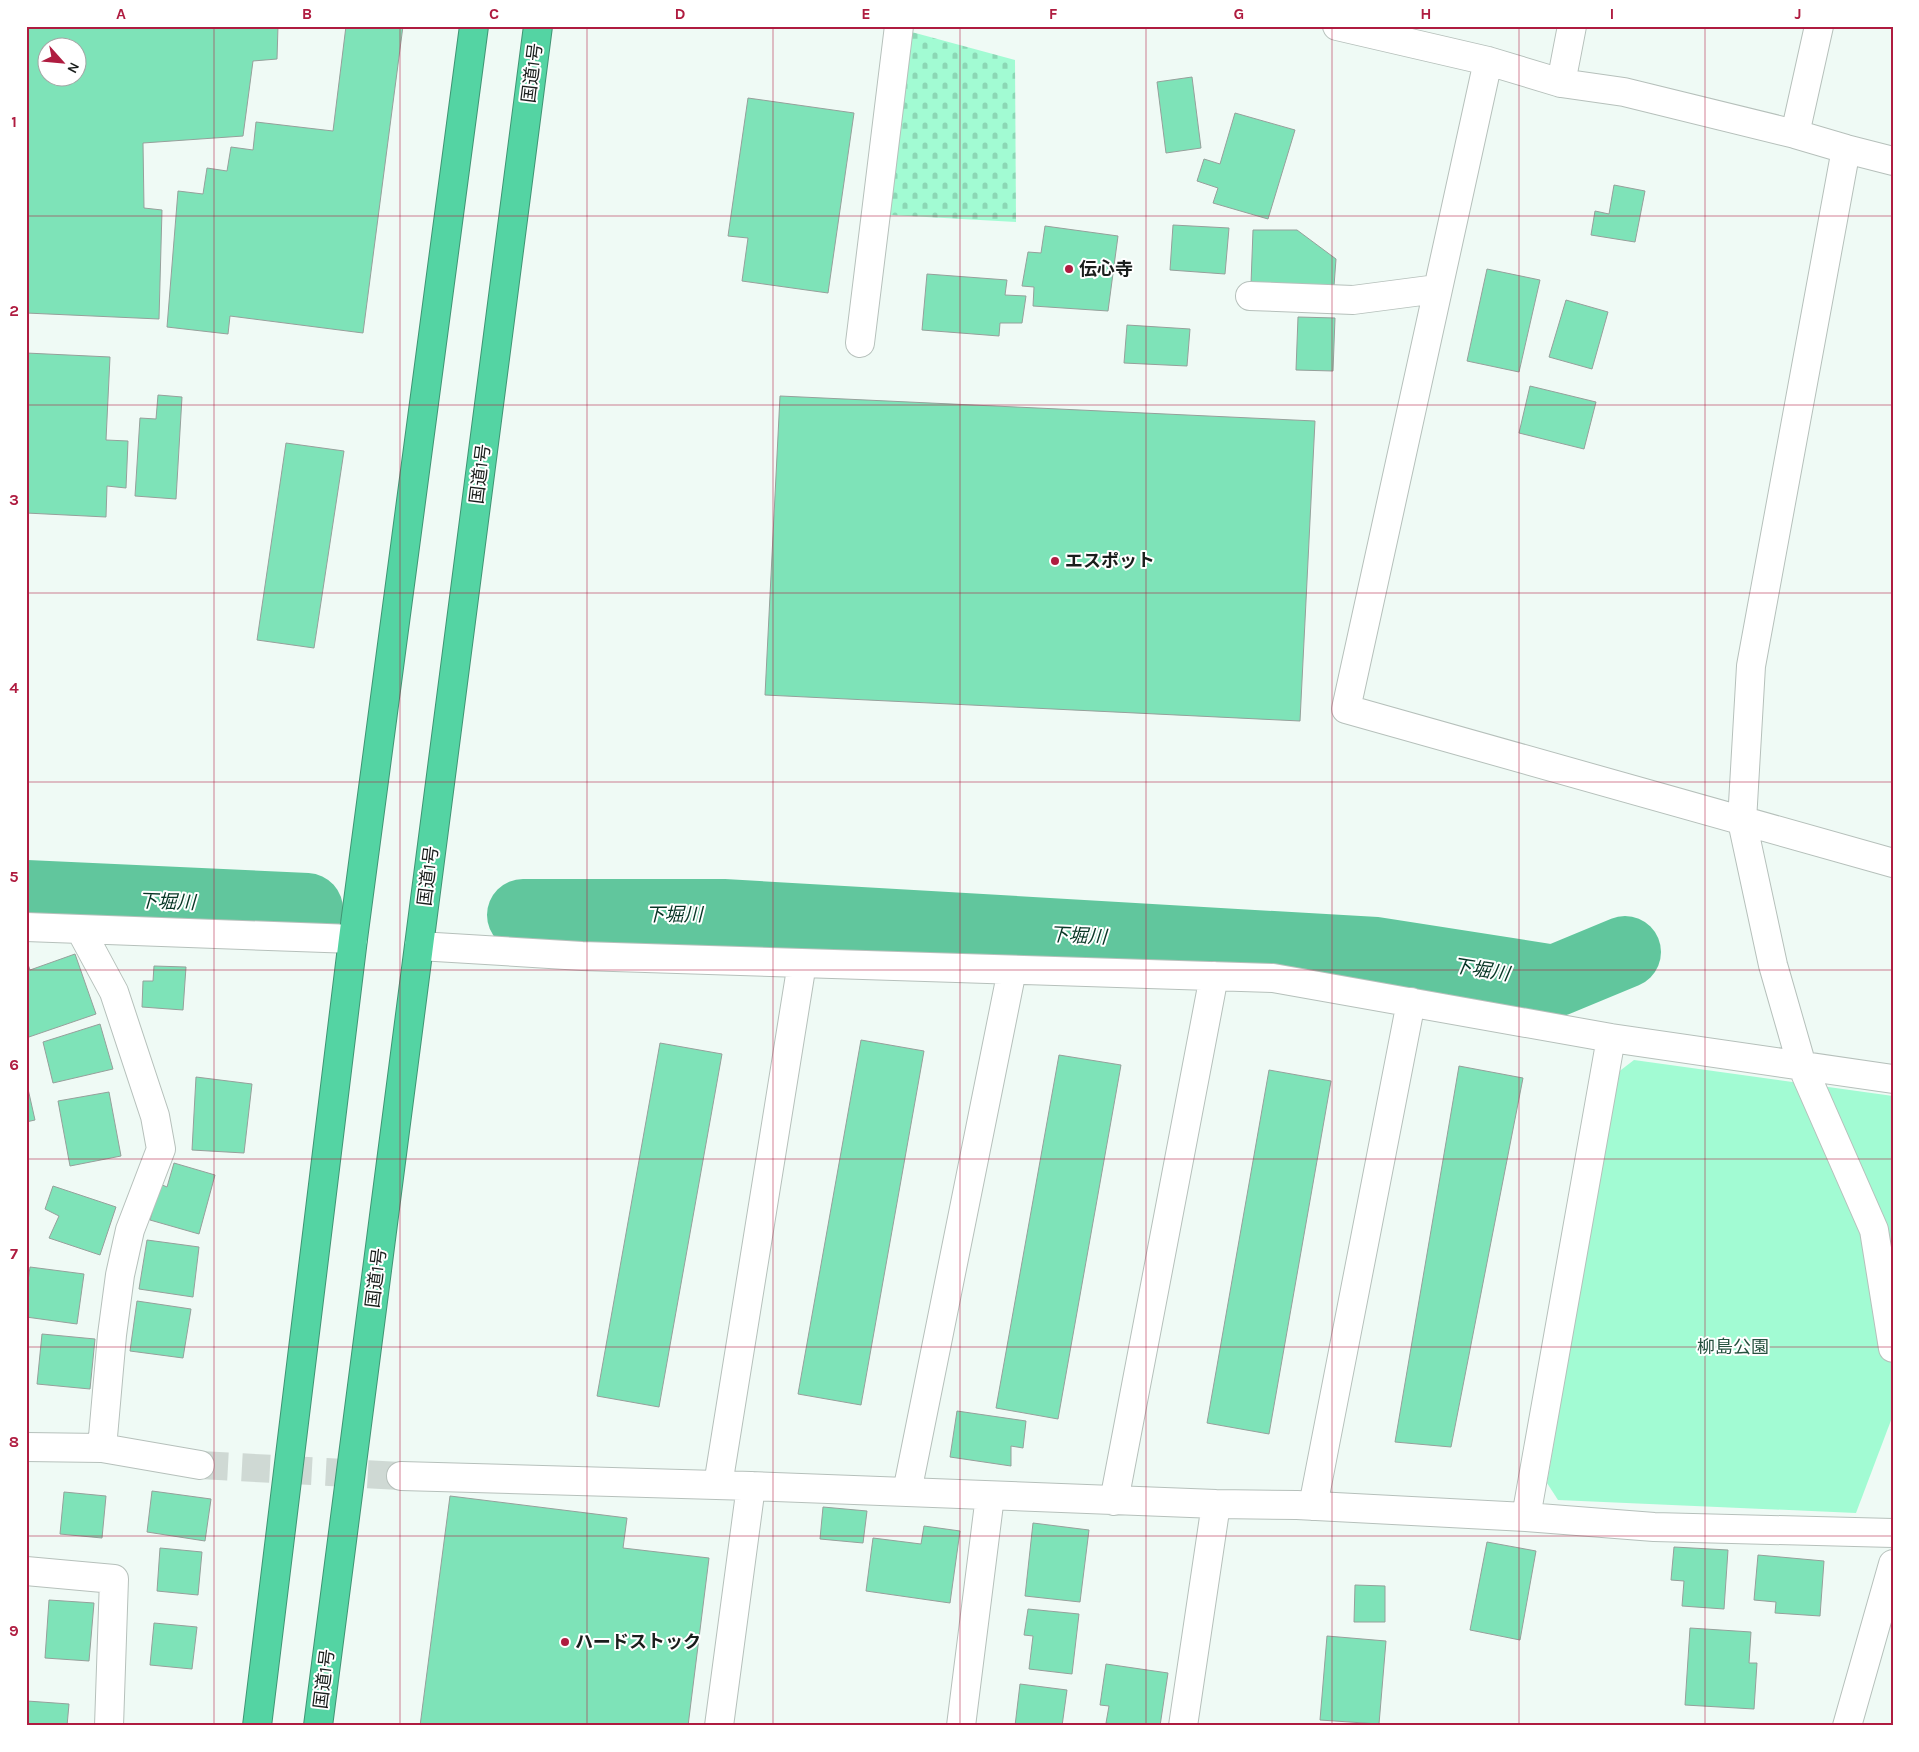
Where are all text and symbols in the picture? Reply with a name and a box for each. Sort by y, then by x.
text: A [116,4,126,23]
text: B [302,4,312,23]
text: C [489,4,499,23]
text: D [675,4,686,23]
text: E [861,4,871,23]
text: F [1049,4,1058,23]
text: G [1234,4,1244,23]
text: H [1420,4,1432,23]
text: I [1610,4,1614,23]
text: J [1794,4,1802,23]
north arrow [38,38,88,88]
street label: 国道1号 [517,42,547,104]
text: N [63,59,83,76]
text: 1 [11,112,17,131]
place label: 伝心寺 [1079,258,1133,280]
marker: 伝心寺 [1063,263,1075,275]
text: 2 [9,301,19,320]
street label: 国道1号 [465,443,495,505]
text: 3 [9,490,19,509]
place label: エスポット [1065,550,1155,572]
marker: エスポット [1049,555,1061,567]
text: 4 [9,678,19,697]
street label: 国道1号 [413,845,443,907]
text: 5 [9,867,19,886]
water label: 下堀川 [138,890,198,914]
water label: 下堀川 [645,904,704,926]
water label: 下堀川 [1049,924,1109,949]
water label: 下堀川 [1451,955,1513,986]
text: 6 [9,1055,19,1074]
text: 7 [10,1244,18,1263]
street label: 国道1号 [361,1247,391,1309]
park label: 柳島公園 [1697,1336,1769,1358]
text: 8 [9,1432,19,1451]
text: 9 [9,1621,19,1640]
place label: ハードストック [575,1631,701,1653]
marker: ハードストック [559,1636,571,1648]
street label: 国道1号 [309,1648,339,1710]

